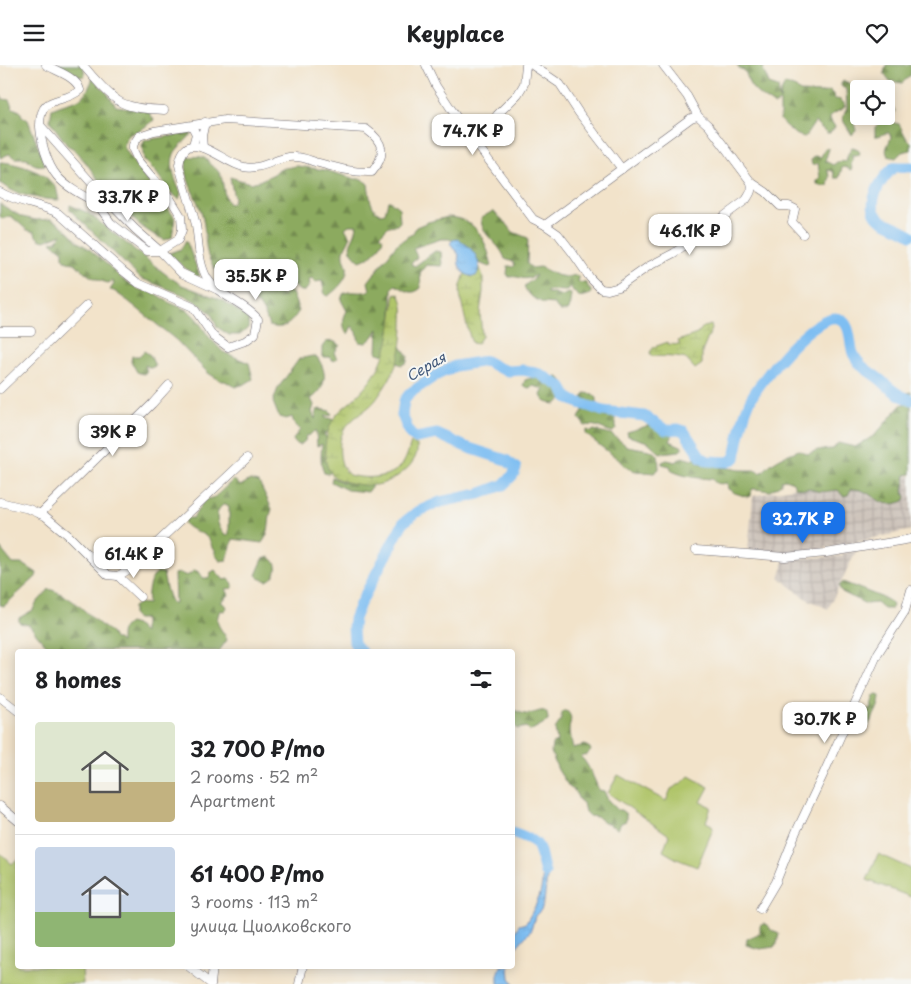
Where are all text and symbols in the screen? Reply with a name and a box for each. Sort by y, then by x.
text: Keyplace [407,16,504,49]
icon: menu [20,19,48,47]
icon: heart [863,19,891,47]
map controls [850,80,895,125]
button: locate [850,80,895,125]
pin: 74.7K ₽ [427,113,519,156]
text: 74.7K ₽ [443,118,503,142]
pin: 33.7K ₽ [82,179,174,222]
text: 33.7K ₽ [97,184,159,208]
pin: 46.1K ₽ [644,213,736,256]
text: 46.1K ₽ [660,218,720,242]
pin: 35.5K ₽ [210,259,302,301]
text: 35.5K ₽ [225,263,287,287]
water label: Серая [402,346,451,386]
pin: 39K ₽ [78,415,148,457]
text: 39K ₽ [90,419,136,443]
pin: 32.7K ₽ [757,501,849,544]
text: 32.7K ₽ [772,506,834,530]
pin: 61.4K ₽ [88,537,180,579]
text: 61.4K ₽ [105,541,163,565]
text: 8 homes [35,663,121,695]
icon: filters [467,665,495,693]
pin: 30.7K ₽ [779,701,871,744]
text: 30.7K ₽ [793,706,857,730]
text: 32 700 ₽/mo [190,732,325,764]
icon: home [75,742,135,802]
text: 2 rooms · 52 m² [190,764,318,788]
text: Apartment [190,788,275,812]
text: 61 400 ₽/mo [190,857,324,889]
icon: home [75,867,135,927]
text: 3 rooms · 113 m² [190,889,318,913]
text: улица Циолковского [190,913,351,937]

